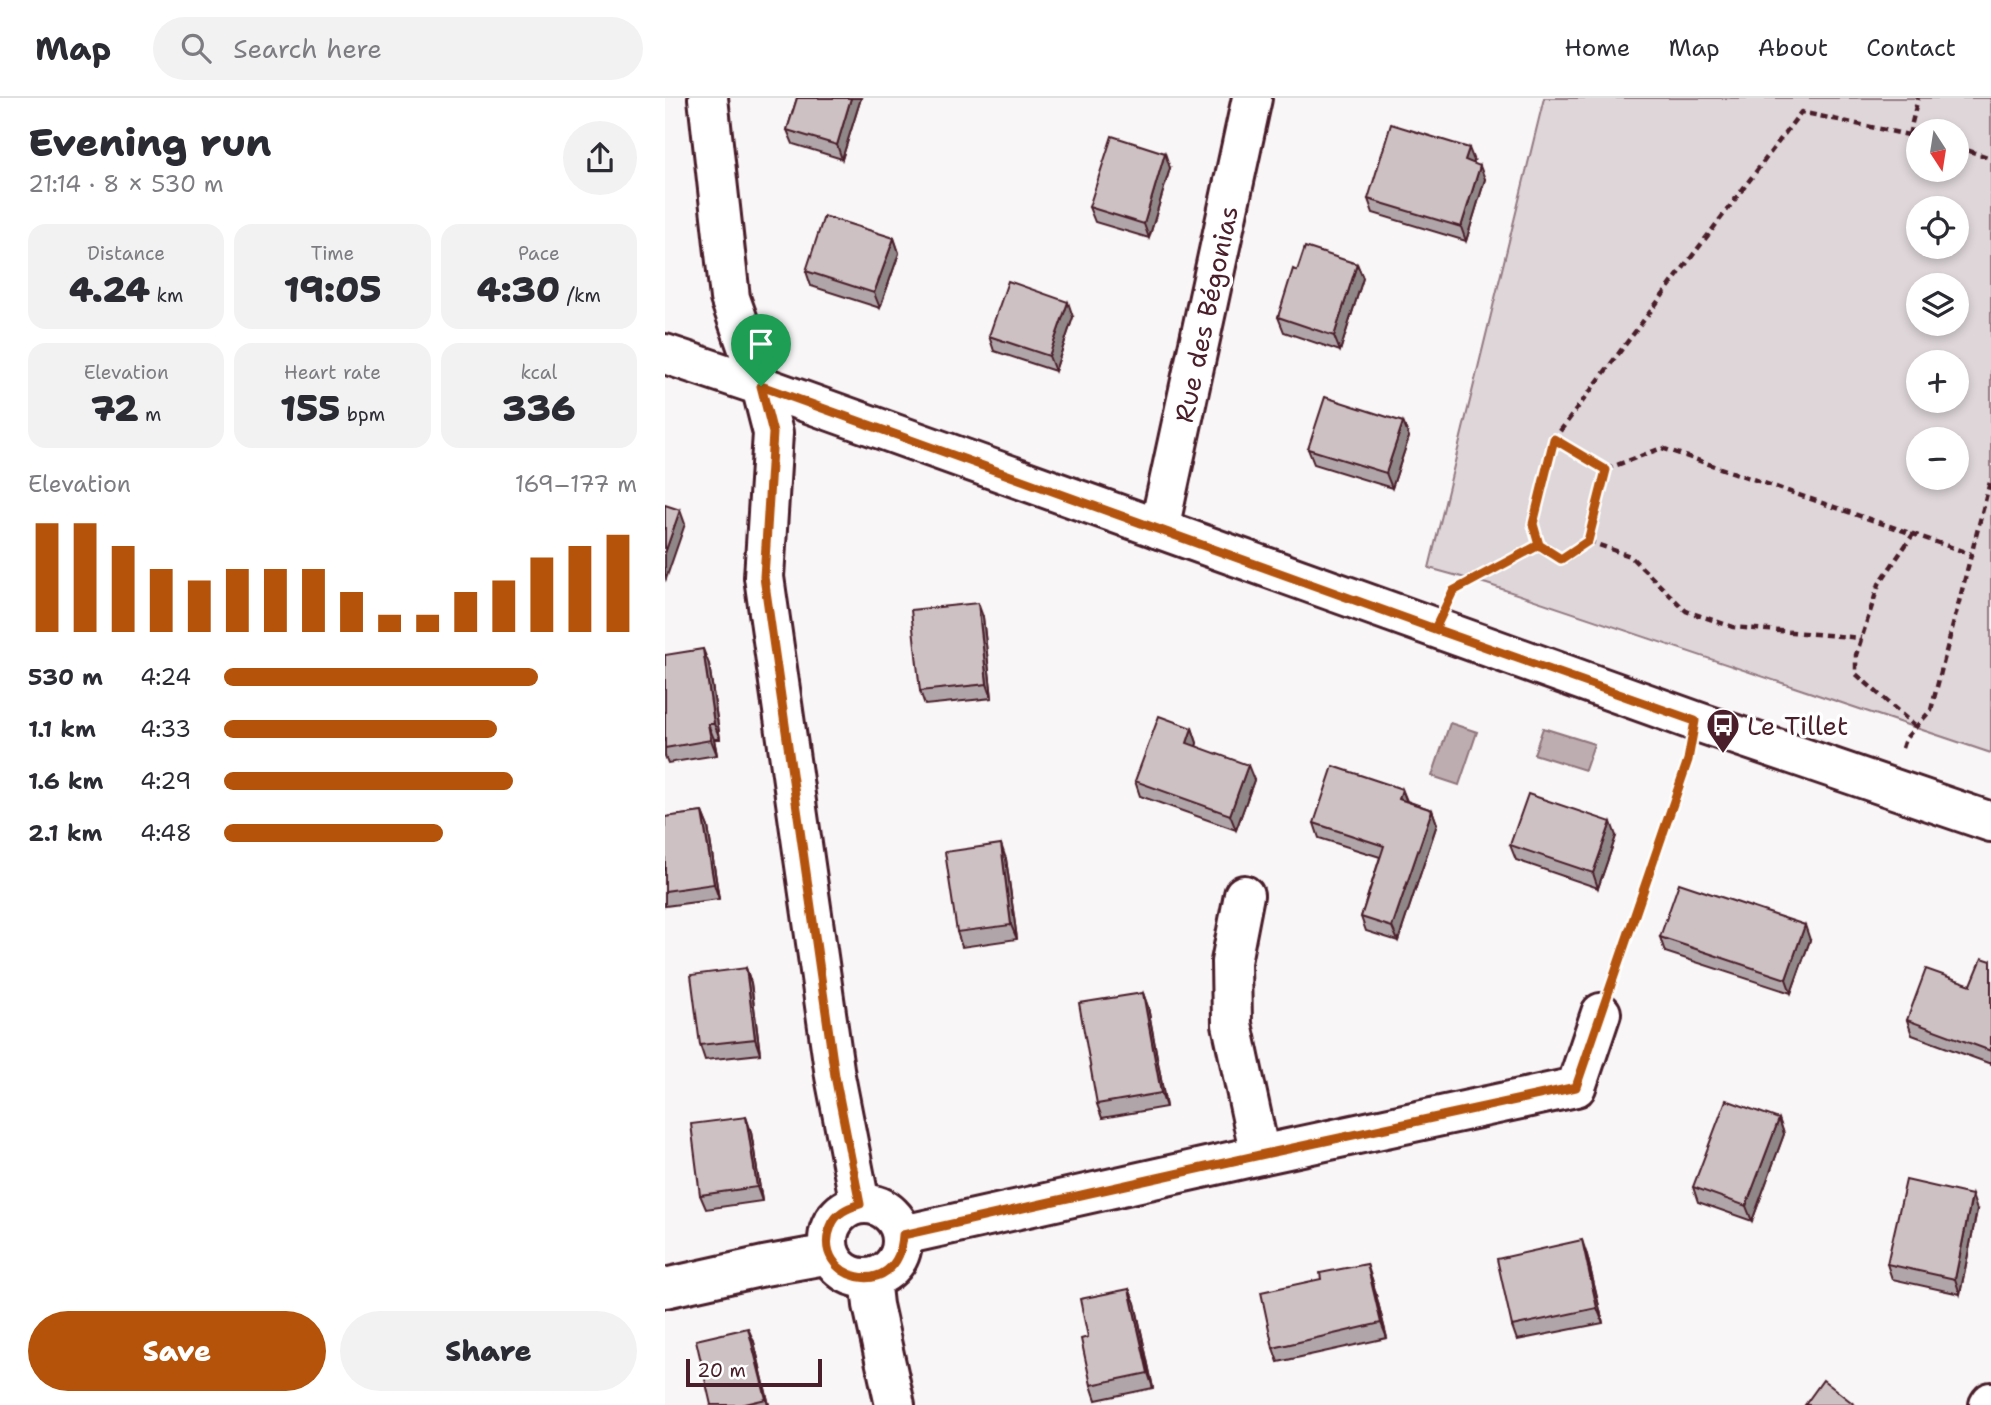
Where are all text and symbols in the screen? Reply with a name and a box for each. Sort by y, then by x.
search box [153,17,643,80]
text: Map [35,26,111,71]
icon: search [177,29,215,67]
text: Search here [233,31,382,66]
text: Home [1564,32,1630,64]
text: Map [1668,32,1720,64]
text: About [1758,32,1828,64]
text: Contact [1866,32,1956,64]
text: Evening run [28,117,271,168]
north arrow [1906,119,1969,182]
map controls [1906,119,1969,490]
button: share [563,121,637,195]
text: 21:14 · 8 × 530 m [28,169,224,199]
button: locate [1906,196,1969,259]
street label: Rue des Bégonias [1166,202,1246,426]
text: Distance [87,241,165,266]
text: Time [311,241,354,266]
text: Pace [518,241,560,266]
text: 4.24 [69,266,150,313]
text: 19:05 [283,266,382,313]
text: 4:30 [477,266,560,313]
button: layers [1906,273,1969,336]
text: km [150,283,183,308]
text: /km [560,283,601,308]
pin [731,314,791,386]
icon: arrive [742,325,780,363]
button: + [1906,350,1969,413]
text: Elevation [84,360,169,385]
text: Heart rate [284,360,381,385]
text: kcal [520,360,557,385]
text: 72 [91,385,138,432]
text: 155 [280,385,340,432]
text: 336 [502,385,576,432]
text: m [138,402,161,427]
text: bpm [340,402,385,427]
button: − [1906,427,1969,490]
text: Elevation [28,469,131,499]
text: 169–177 m [515,469,637,499]
text: 530 m [28,662,103,692]
text: 4:24 [140,662,191,692]
bus stop icon: Le Tillet [1704,706,1742,755]
place label: Le Tillet [1747,708,1848,743]
text: 1.1 km [28,714,96,744]
text: 4:33 [140,714,191,744]
text: 1.6 km [28,766,103,796]
text: 4:29 [140,766,191,796]
text: 2.1 km [28,818,102,848]
text: 4:48 [140,818,192,848]
button: Save [28,1311,326,1391]
button: Share [340,1311,637,1391]
scale bar [686,1356,823,1388]
text: 20 m [697,1358,746,1383]

